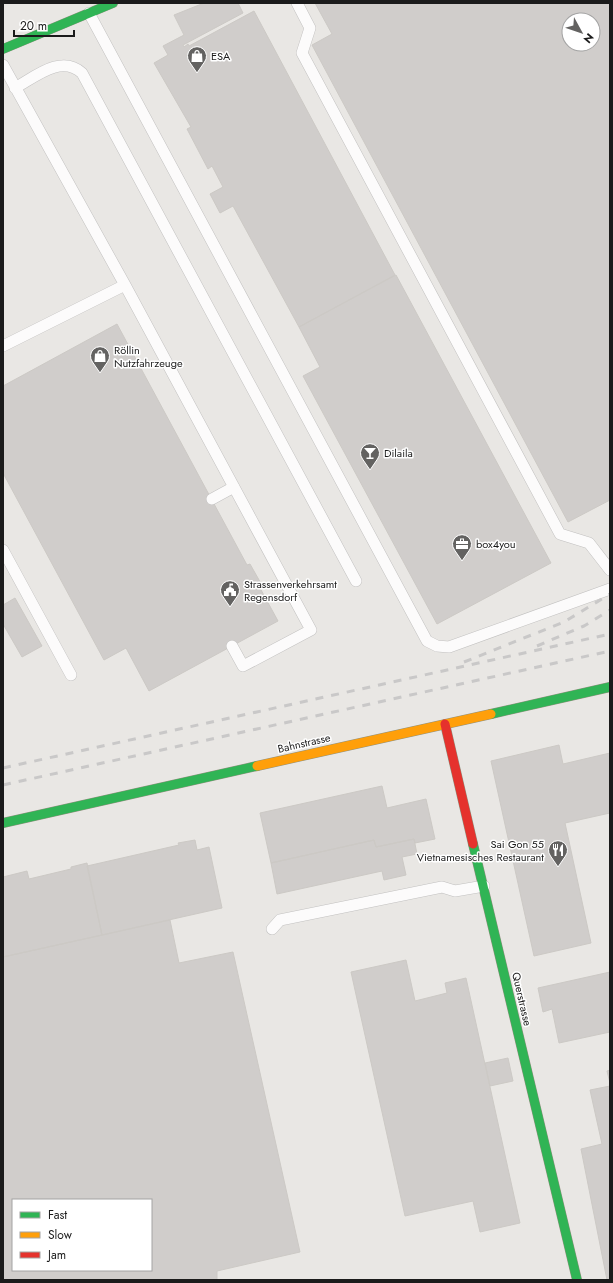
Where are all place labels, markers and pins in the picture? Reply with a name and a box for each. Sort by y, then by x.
shop icon: ESA [186,45,208,73]
place label: ESA [211,48,231,64]
place label: Röllin Nutzfahrzeuge [114,342,183,371]
shop icon: Röllin Nutzfahrzeuge [89,345,111,373]
bar icon: Dilaila [359,442,381,470]
place label: Dilaila [384,445,413,461]
office icon: box4you [451,533,473,561]
place label: box4you [476,536,516,552]
place label: Strassenverkehrsamt Regensdorf [244,576,337,605]
public building icon: Strassenverkehrsamt Regensdorf [219,579,241,607]
place label: Sai Gon 55 Vietnamesisches Restaurant [417,836,544,865]
restaurant icon: Sai Gon 55 Vietnamesisches Restaurant [547,839,569,867]

